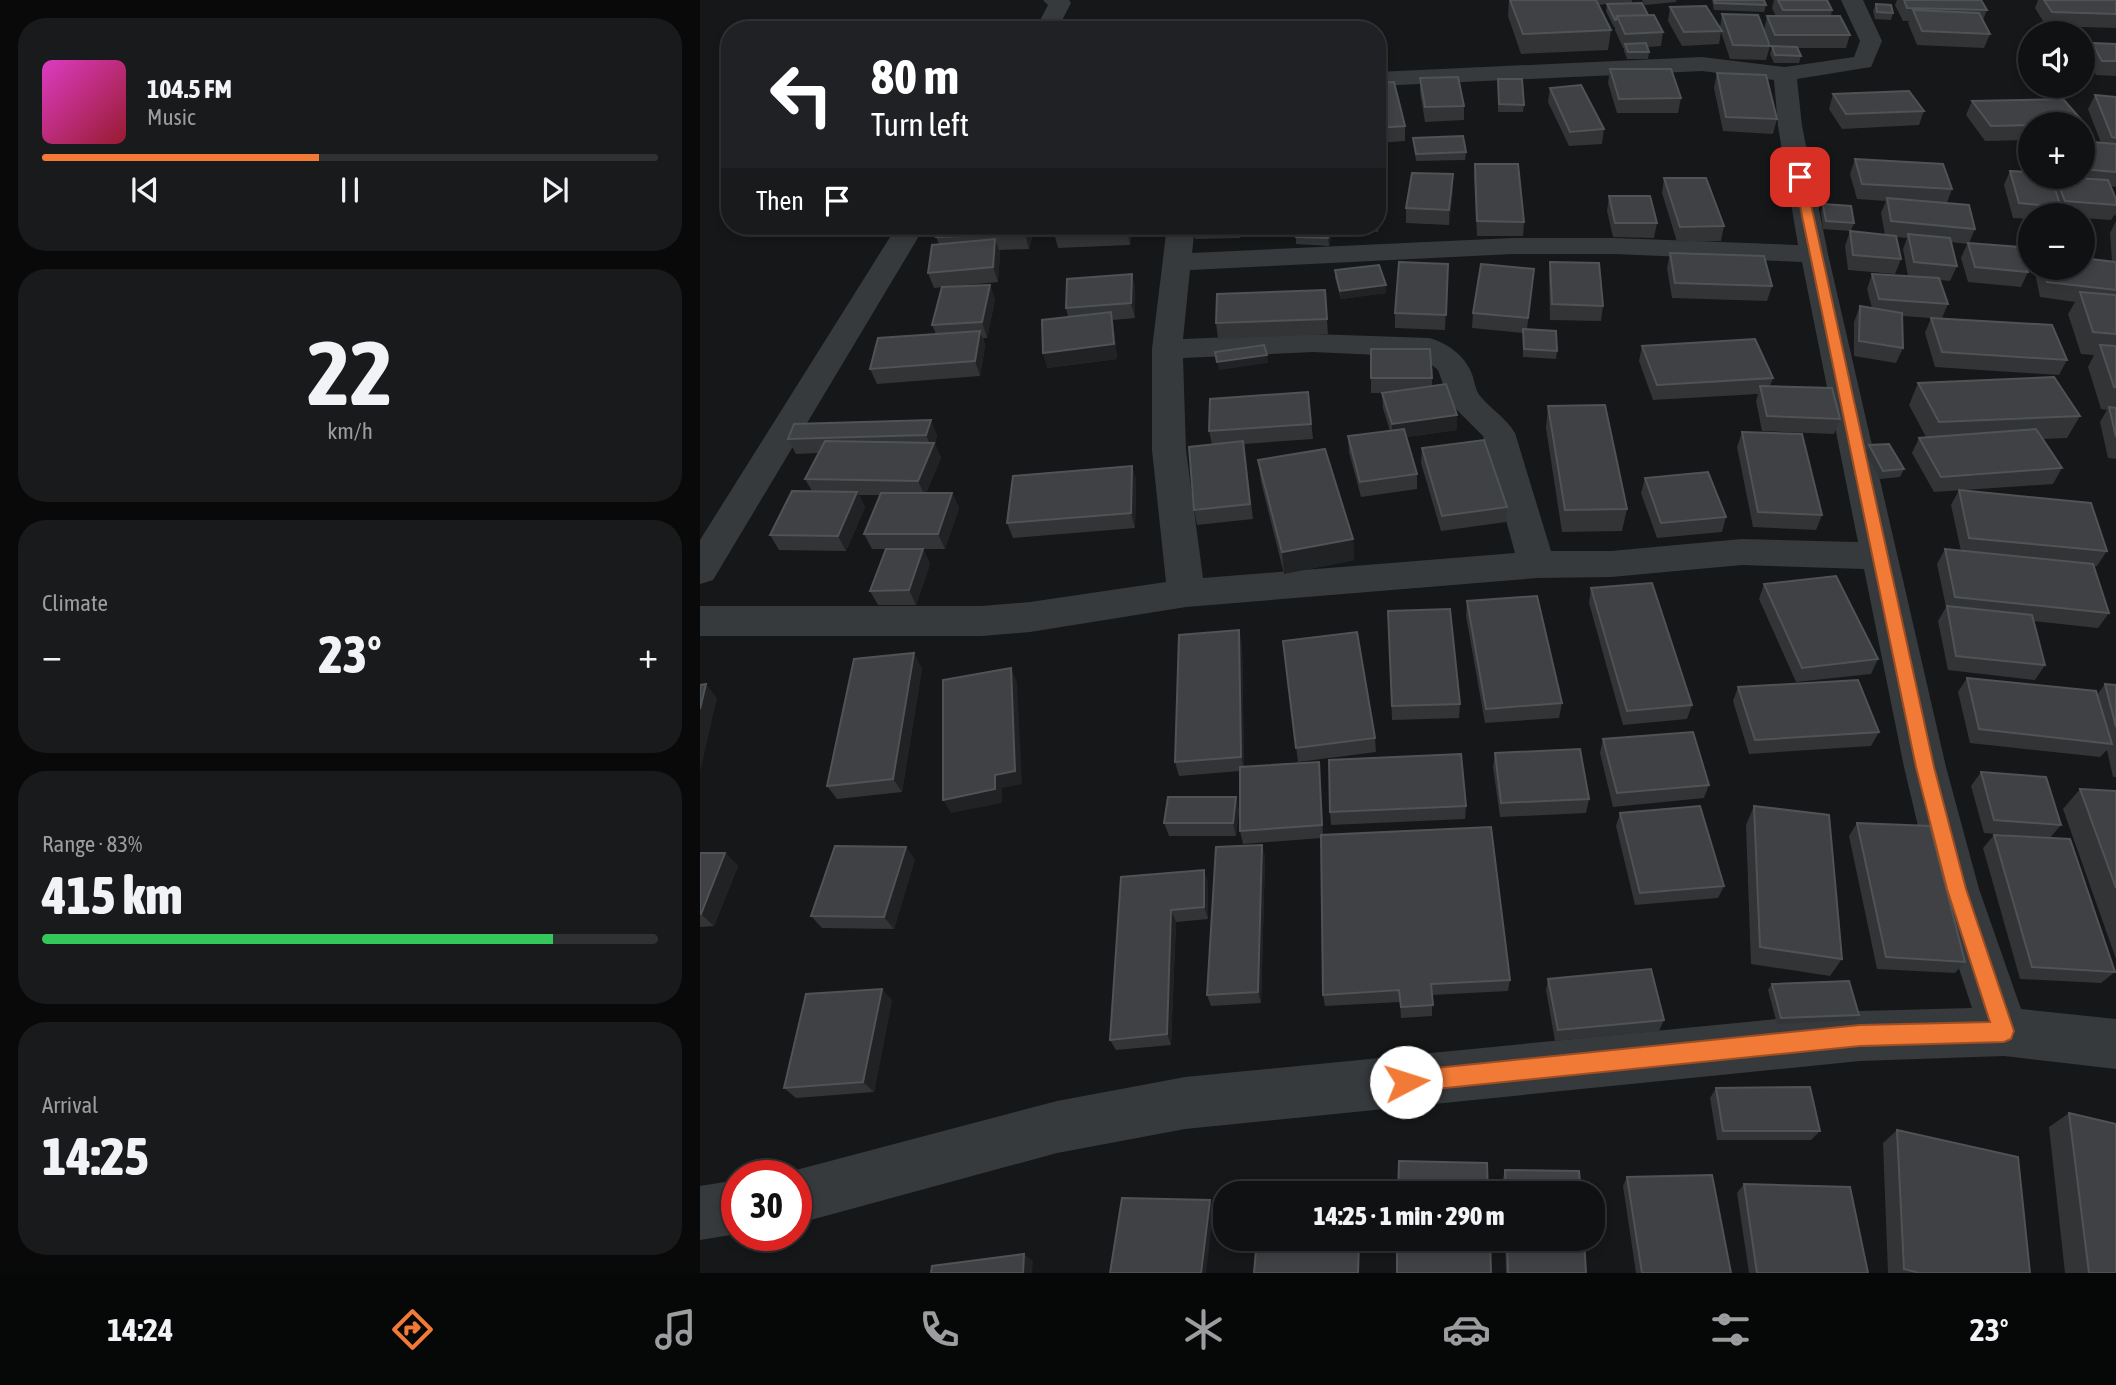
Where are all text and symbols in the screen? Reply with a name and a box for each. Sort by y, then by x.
map controls [2018,21,2095,280]
button: sound [2018,21,2095,98]
text: 80 m [871,48,959,104]
icon: left [756,49,847,140]
text: 104.5 FM [147,74,232,104]
text: Music [147,104,195,130]
text: Turn left [871,106,969,143]
button: + [2018,112,2095,189]
pin [1770,147,1830,207]
icon: arrive [1781,158,1819,196]
icon: previous [126,171,164,209]
icon: pause [331,171,369,209]
icon: next [536,171,574,209]
icon: arrive [818,182,856,220]
text: Then [756,186,804,216]
button: − [2018,203,2095,280]
text: 22 [307,320,393,424]
text: km/h [327,418,373,444]
text: Climate [42,590,108,616]
text: 23° [318,624,382,684]
text: − [42,633,62,676]
text: + [638,633,658,676]
text: Range · 83% [42,831,142,857]
text: 415 km [42,865,183,925]
position arrow [1369,1045,1443,1119]
text: Arrival [42,1092,98,1118]
text: 14:25 [42,1126,149,1186]
speed limit sign: 30 [721,1160,812,1251]
text: 14:25 · 1 min · 290 m [1314,1201,1504,1231]
icon: directions [388,1305,437,1354]
icon: music [651,1305,700,1354]
icon: phone [915,1305,964,1354]
icon: climate [1179,1305,1228,1354]
icon: car [1442,1305,1491,1354]
icon: filters [1706,1305,1755,1354]
text: 14:24 [107,1311,173,1348]
text: 23° [1970,1311,2009,1348]

